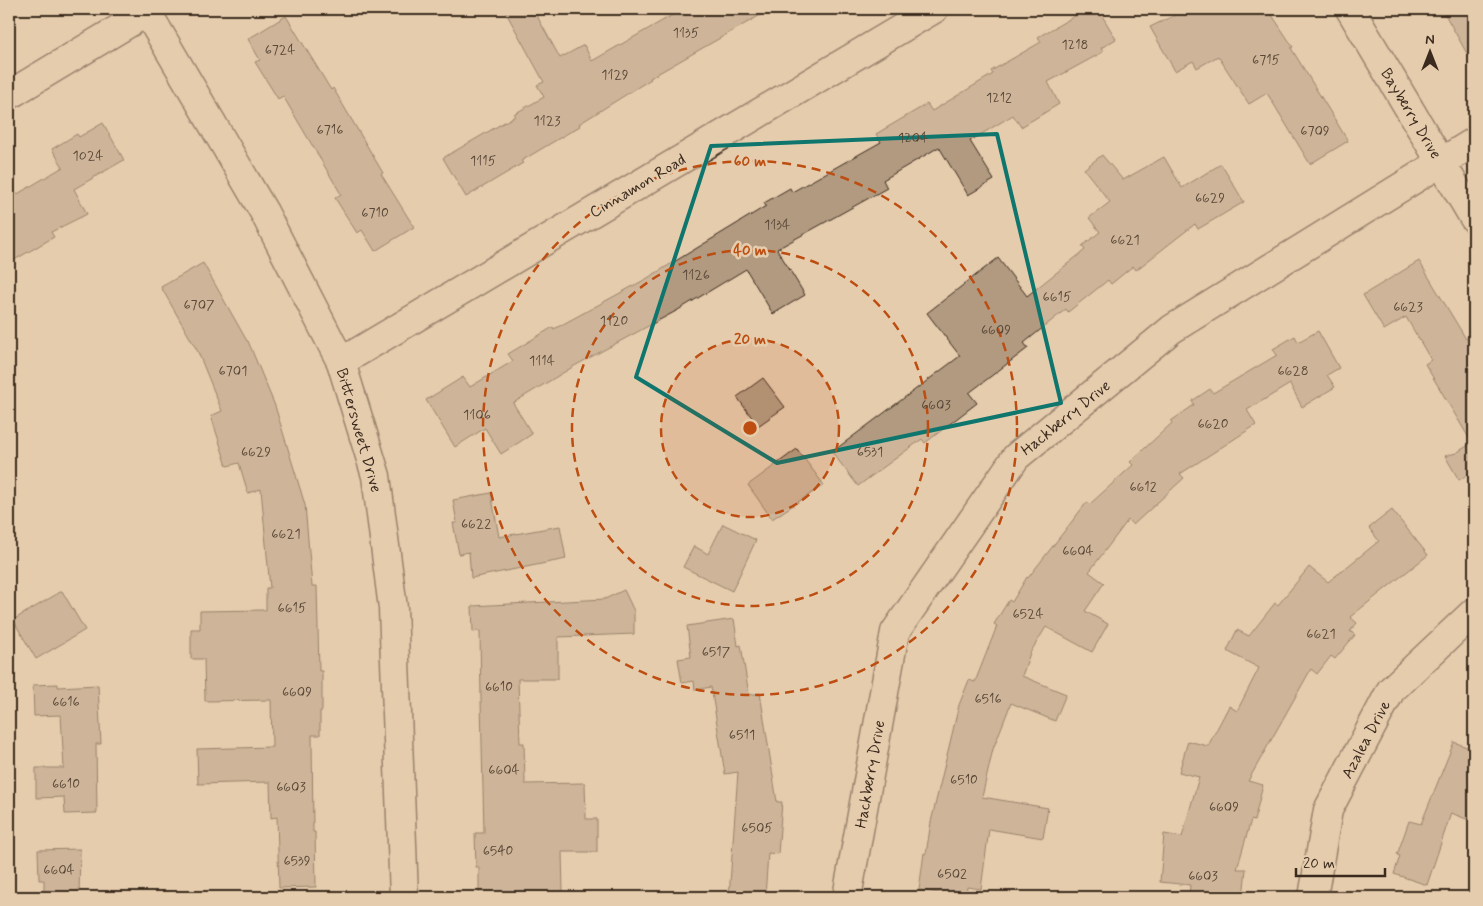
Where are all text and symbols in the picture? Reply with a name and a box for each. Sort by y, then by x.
house number: 1135 [673,24,699,42]
north arrow [1406,28,1456,78]
text: N [1425,31,1435,49]
house number: 1218 [1062,36,1089,54]
house number: 6724 [265,41,295,59]
house number: 6715 [1252,51,1280,69]
street label: Bayberry Drive [1375,65,1446,163]
house number: 1129 [601,66,629,84]
house number: 1212 [986,89,1012,107]
house number: 1123 [534,112,560,130]
house number: 6716 [317,121,343,139]
house number: 6709 [1300,122,1330,140]
house number: 1204 [898,129,928,147]
house number: 1024 [73,147,103,165]
street label: Cinnamon Road [586,149,690,223]
house number: 1115 [470,152,496,170]
text: 60 m [734,152,766,172]
house number: 6629 [1195,189,1225,207]
house number: 6710 [361,204,389,222]
house number: 1134 [764,216,790,234]
house number: 6621 [1110,231,1140,249]
text: 40 m [733,241,767,261]
house number: 1126 [682,266,710,284]
house number: 6615 [1043,288,1071,306]
house number: 6707 [183,296,215,314]
house number: 6623 [1393,298,1423,316]
house number: 1120 [600,312,628,330]
house number: 6609 [981,321,1011,339]
text: 20 m [734,330,766,350]
house number: 1114 [529,352,555,370]
house number: 6701 [219,362,247,380]
house number: 6628 [1277,362,1309,380]
street label: Bittersweet Drive [331,366,386,495]
street label: Hackberry Drive [1017,375,1115,461]
house number: 6603 [921,396,951,414]
house number: 1106 [463,406,491,424]
house number: 6620 [1197,415,1229,433]
centre of rings [741,419,759,437]
house number: 6629 [241,443,271,461]
house number: 6531 [857,443,883,461]
house number: 6612 [1129,478,1157,496]
house number: 6622 [461,515,491,533]
house number: 6621 [271,525,301,543]
house number: 6604 [1062,542,1094,560]
house number: 6615 [278,599,306,617]
house number: 6524 [1012,605,1044,623]
house number: 6621 [1306,625,1336,643]
house number: 6517 [702,643,731,661]
house number: 6610 [485,678,513,696]
house number: 6609 [282,683,312,701]
house number: 6516 [974,690,1002,708]
house number: 6616 [52,693,80,711]
street label: Azalea Drive [1337,696,1396,783]
street label: Hackberry Drive [851,718,890,830]
house number: 6511 [729,726,755,744]
house number: 6604 [488,761,520,779]
house number: 6510 [950,771,978,789]
house number: 6610 [52,775,80,793]
house number: 6603 [276,778,306,796]
house number: 6609 [1209,798,1239,816]
house number: 6505 [741,819,773,837]
house number: 6540 [483,842,514,860]
scale bar [1296,846,1384,878]
house number: 6539 [283,852,311,870]
text: 20 m [1303,854,1335,874]
house number: 6604 [43,861,75,879]
house number: 6502 [937,865,967,883]
house number: 6603 [1188,867,1218,885]

